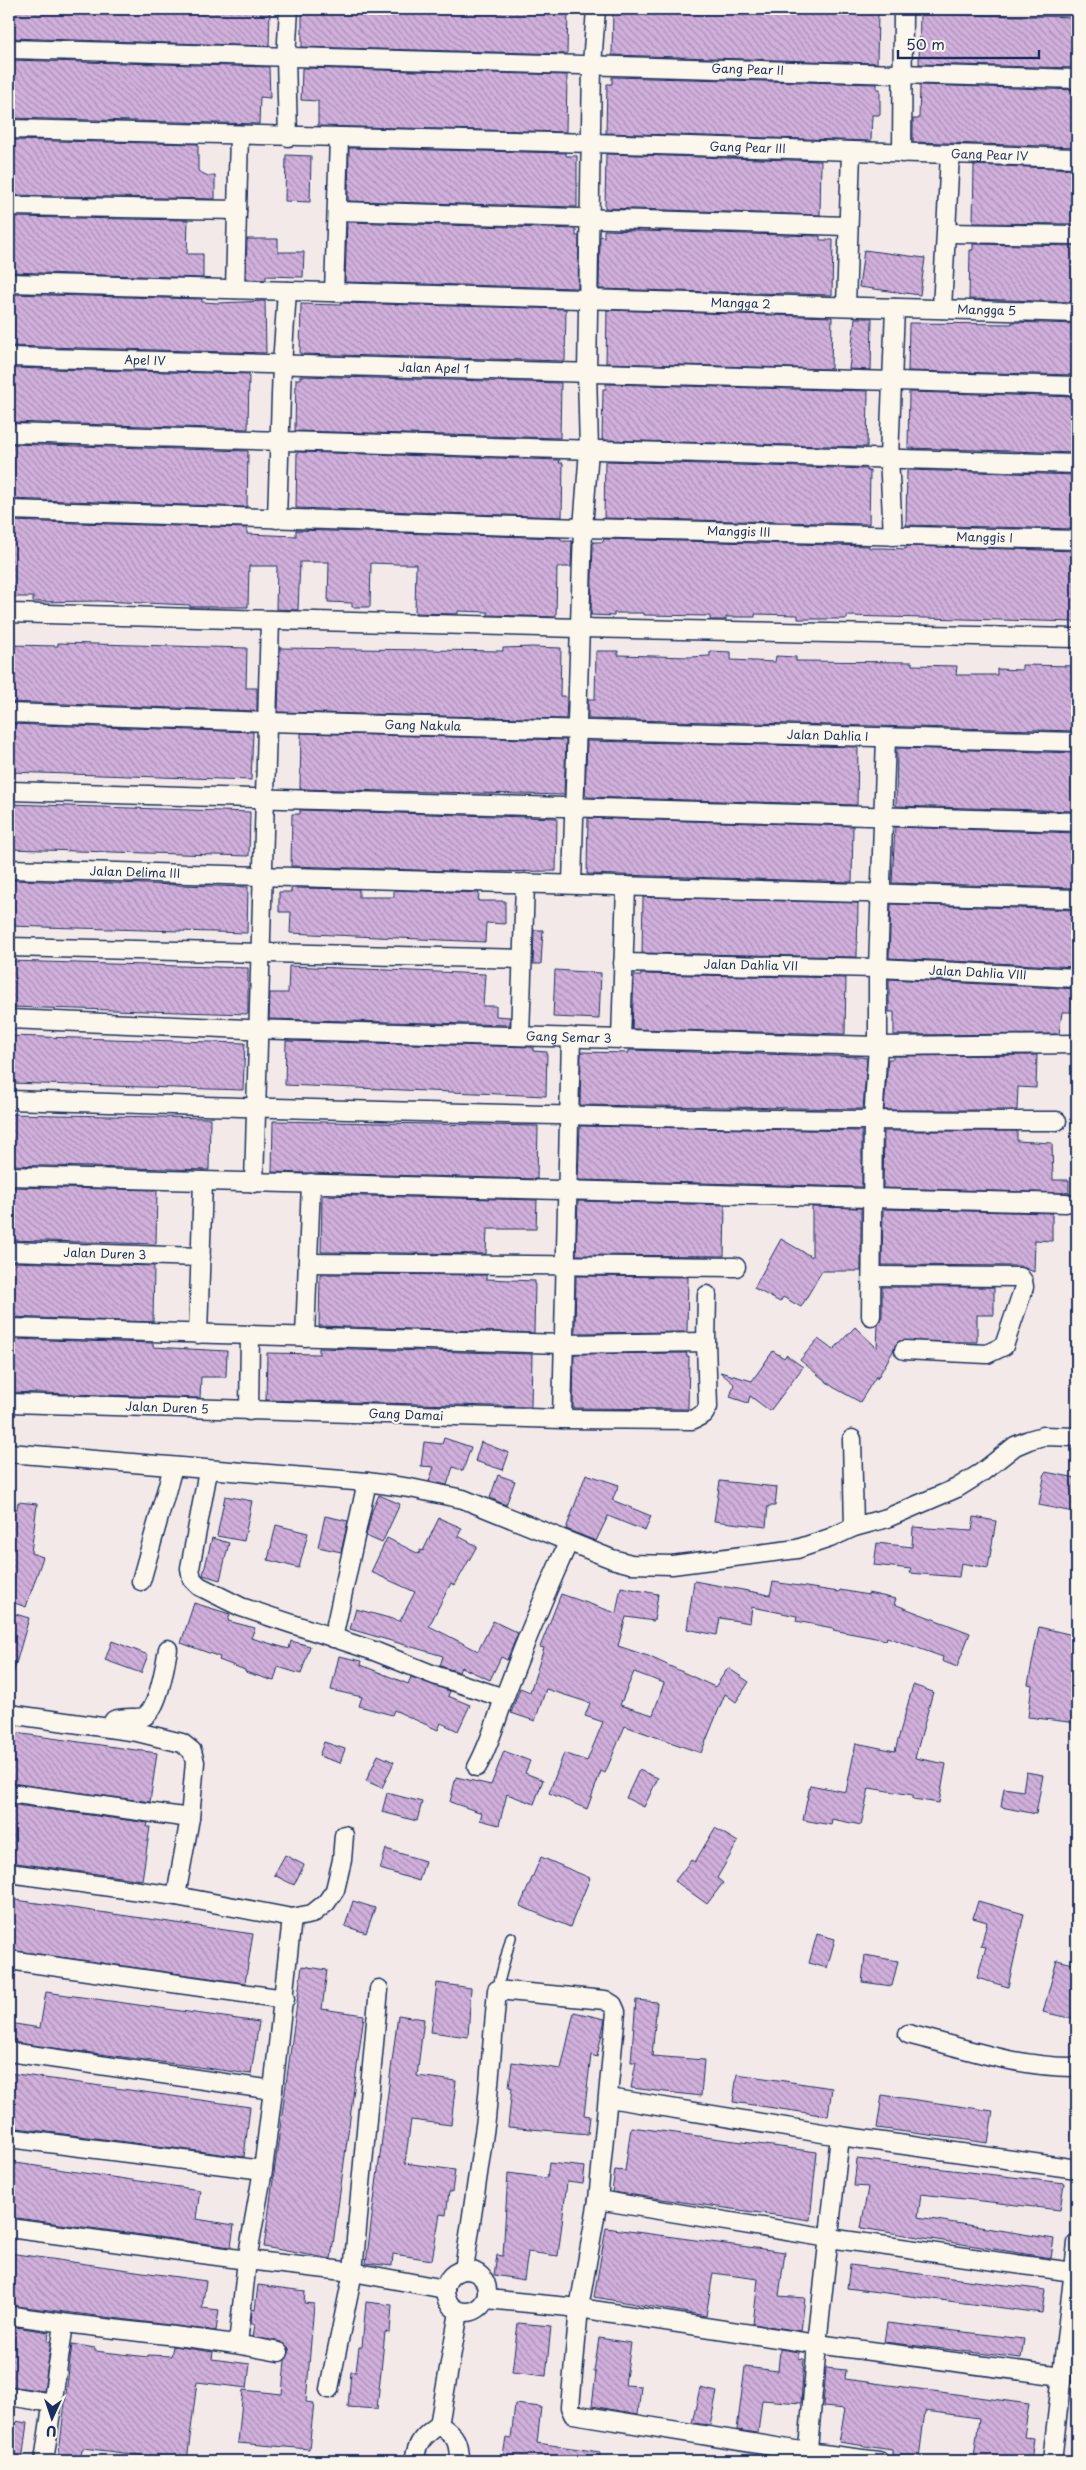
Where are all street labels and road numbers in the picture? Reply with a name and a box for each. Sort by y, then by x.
street label: Gang Pear II [711,59,784,79]
street label: Gang Pear III [709,137,786,157]
street label: Gang Pear IV [951,144,1029,165]
street label: Mangga 2 [710,293,771,312]
street label: Mangga 5 [957,300,1016,319]
street label: Apel IV [124,350,166,369]
street label: Jalan Apel 1 [398,358,469,377]
street label: Manggis III [707,521,771,541]
street label: Manggis I [956,527,1013,546]
street label: Gang Nakula [384,715,462,735]
street label: Jalan Dahlia I [787,725,869,745]
street label: Jalan Delima III [89,861,180,882]
street label: Jalan Dahlia VII [704,955,798,974]
street label: Jalan Dahlia VIII [929,961,1027,983]
street label: Gang Semar 3 [526,1027,612,1047]
street label: Jalan Duren 3 [63,1243,147,1263]
street label: Jalan Duren 5 [125,1397,209,1417]
street label: Gang Damai [368,1404,444,1424]

